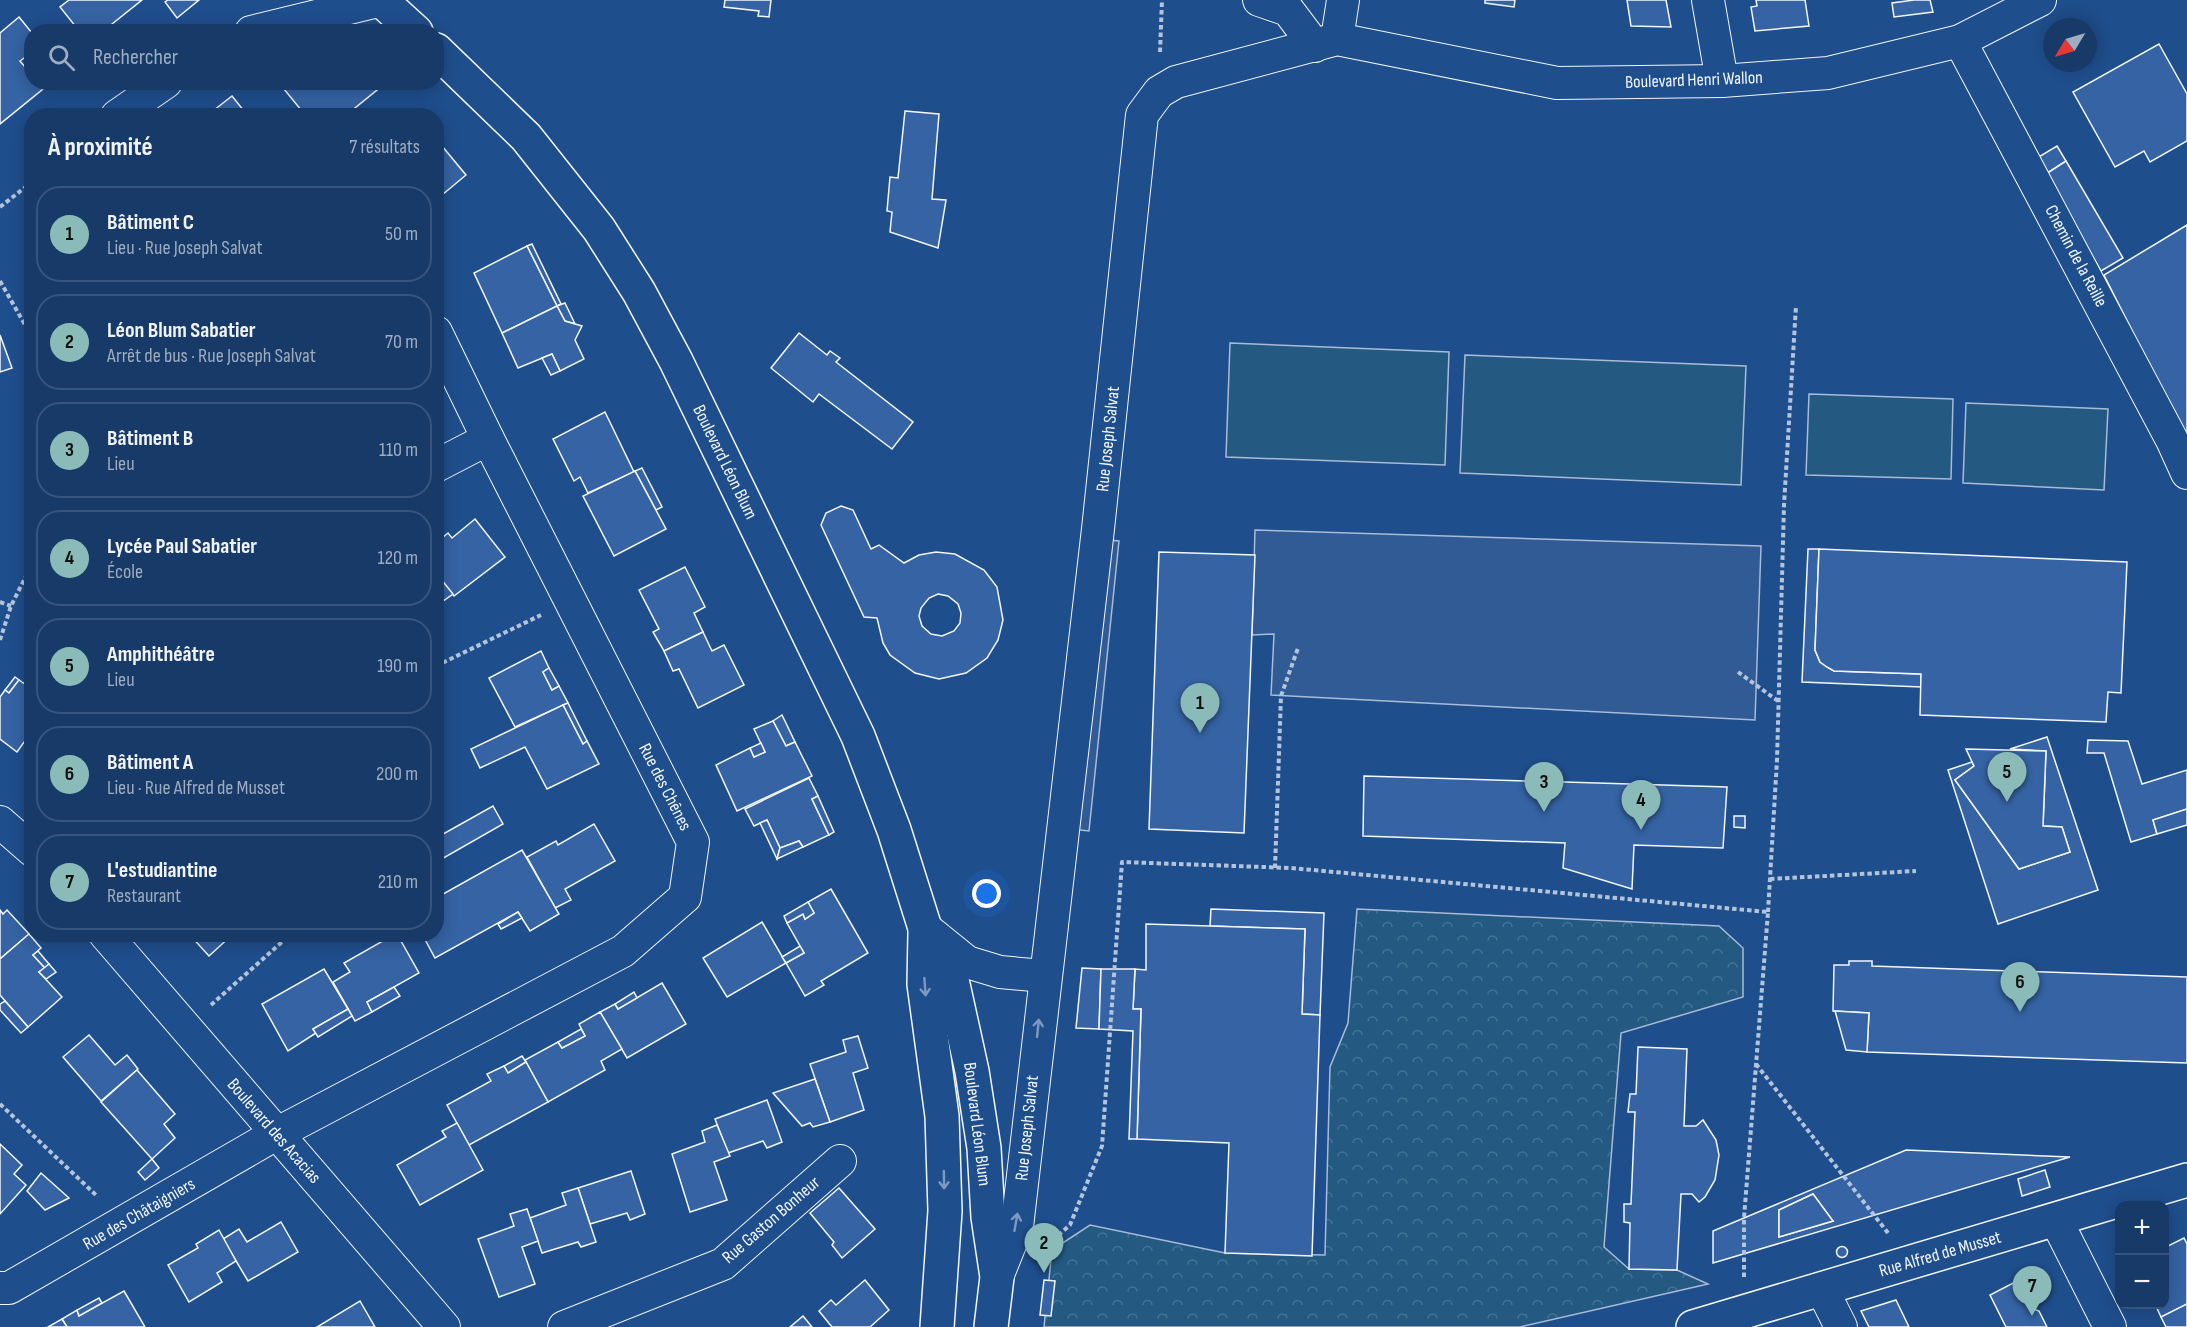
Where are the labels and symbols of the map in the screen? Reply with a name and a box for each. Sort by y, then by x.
north arrow [2043,18,2097,72]
street label: Boulevard Henri Wallon [1625,67,1763,93]
street label: Chemin de la Reille [2040,201,2112,311]
street label: Rue Joseph Salvat [1092,385,1124,493]
street label: Boulevard Léon Blum [688,401,762,523]
pin: 1 [1180,684,1220,733]
street label: Rue des Chênes [634,740,696,834]
pin: 5 [1988,752,2026,802]
pin: 3 [1524,762,1564,812]
pin: 4 [1622,780,1660,830]
your location [972,879,1001,908]
pin: 6 [2000,962,2040,1012]
one-way arrow [920,976,931,996]
one-way arrow [1033,1019,1044,1039]
street label: Boulevard Léon Blum [959,1061,995,1187]
street label: Boulevard des Acacias [223,1074,325,1188]
street label: Rue Joseph Salvat [1011,1074,1043,1182]
one-way arrow [938,1170,950,1190]
street label: Rue Gaston Bonheur [718,1172,824,1268]
street label: Rue des Châtaigniers [79,1173,199,1255]
one-way arrow [1011,1213,1022,1232]
pin: 2 [1024,1224,1064,1273]
street label: Rue Alfred de Musset [1876,1226,2004,1281]
pin: 7 [2012,1266,2052,1316]

